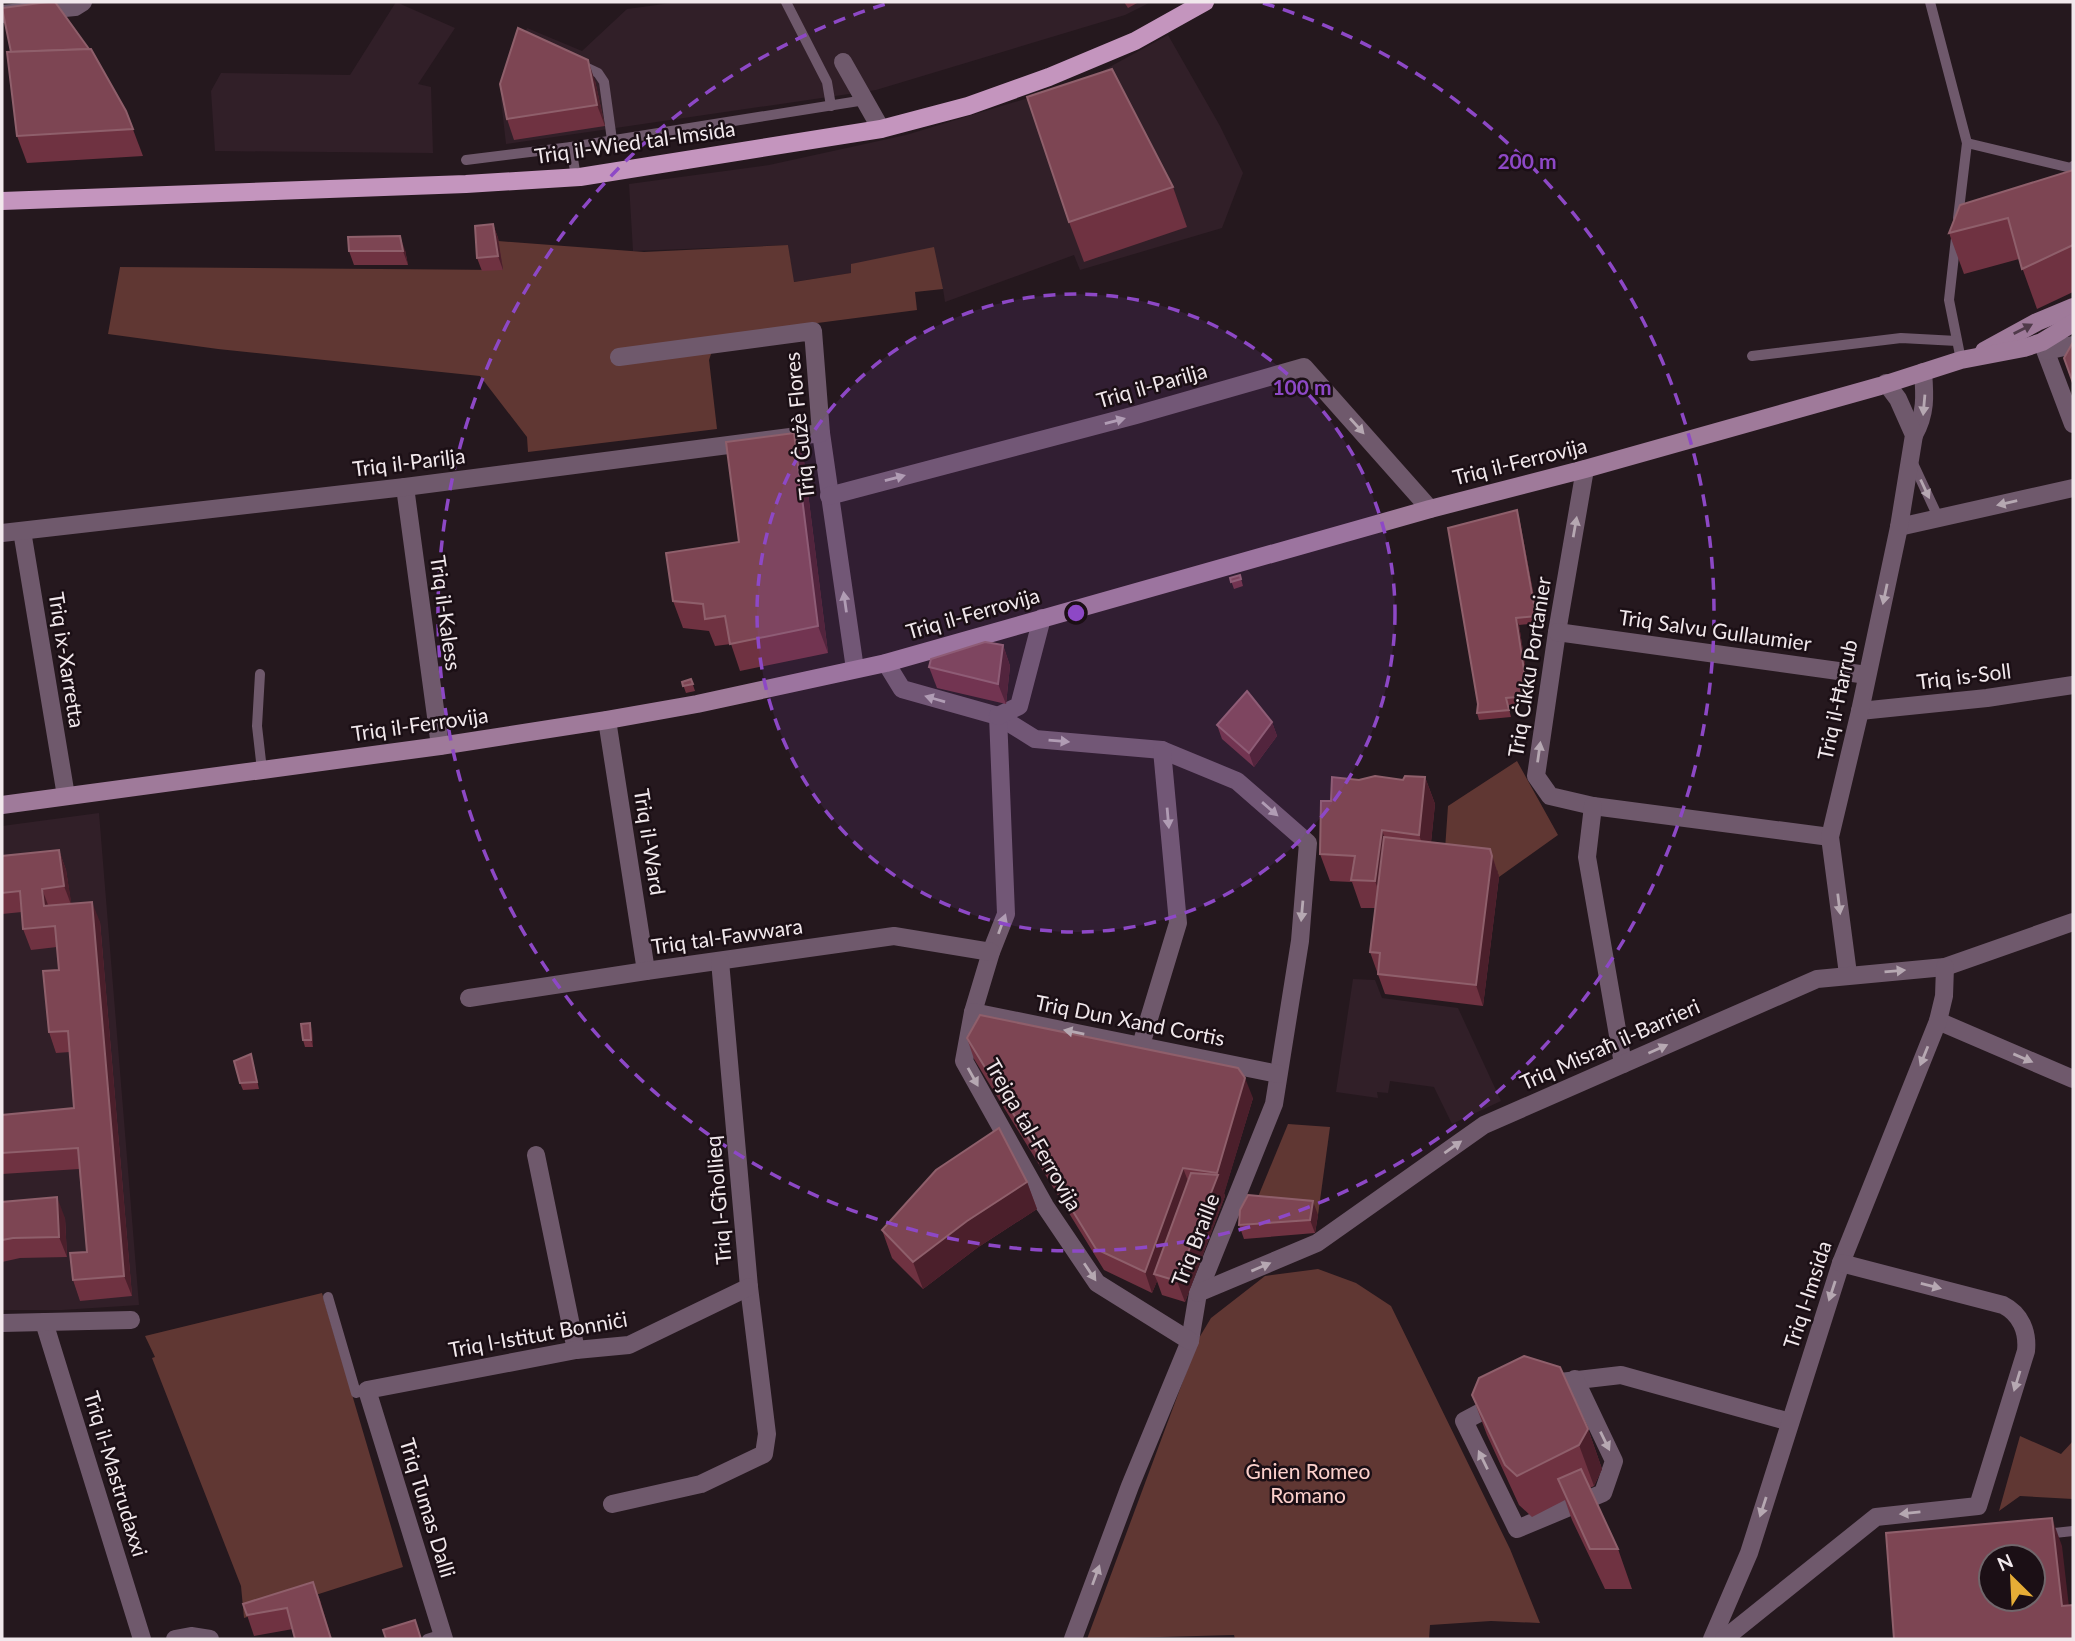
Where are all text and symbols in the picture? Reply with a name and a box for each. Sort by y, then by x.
street label: Triq il-Wied tal-Imsida [533,115,737,168]
text: 200 m [1497,148,1557,173]
one-way arrow [2013,323,2033,335]
street label: Triq Ġużè Flores [778,351,819,501]
street label: Triq il-Parilja [1094,357,1210,412]
text: 100 m [1272,374,1332,399]
one-way arrow [1918,394,1929,416]
one-way arrow [1105,415,1126,425]
one-way arrow [1349,418,1364,435]
street label: Triq il-Ferrovija [1450,432,1589,489]
street label: Triq il-Parilja [351,442,467,481]
one-way arrow [885,473,906,483]
one-way arrow [1920,479,1931,499]
one-way arrow [1996,498,2018,509]
one-way arrow [1570,516,1581,538]
street label: Triq il-Kaless [426,553,467,672]
street label: Triq Ċikku Portanier [1502,574,1555,759]
street label: Triq il-Ferrovija [903,582,1042,644]
one-way arrow [1879,583,1890,605]
street label: Triq ix-Xarretta [44,590,91,729]
one-way arrow [839,591,850,613]
centre of rings [1064,601,1088,625]
street label: Triq Salvu Gullaumier [1617,604,1814,655]
street label: Triq il-Ħarrub [1812,637,1862,762]
street label: Triq is-Soll [1915,657,2012,694]
one-way arrow [924,693,945,703]
street label: Triq il-Ferrovija [350,702,490,745]
one-way arrow [1048,736,1070,747]
one-way arrow [1534,741,1545,763]
street label: Triq il-Ward [630,787,671,897]
one-way arrow [1261,801,1278,816]
one-way arrow [1163,807,1174,829]
one-way arrow [1833,894,1844,916]
one-way arrow [1297,900,1308,922]
street label: Triq tal-Fawwara [649,913,804,959]
one-way arrow [996,914,1007,935]
one-way arrow [1884,965,1906,976]
street label: Triq Dun Xand Cortis [1033,989,1227,1050]
street label: Triq Misraħ il-Barrieri [1516,993,1703,1095]
one-way arrow [1063,1027,1085,1038]
one-way arrow [1648,1043,1668,1055]
one-way arrow [1918,1045,1929,1066]
one-way arrow [2013,1052,2033,1064]
street label: Trejqa tal-Ferrovija [981,1054,1088,1215]
one-way arrow [967,1068,979,1087]
street label: Triq l-Għollieq [699,1135,736,1266]
one-way arrow [1444,1140,1462,1154]
street label: Triq Braille [1166,1190,1224,1289]
street label: Triq l-Imsida [1777,1237,1836,1352]
one-way arrow [1251,1261,1272,1272]
one-way arrow [1083,1263,1096,1282]
one-way arrow [1827,1280,1837,1301]
one-way arrow [1920,1281,1942,1292]
street label: Triq l-Istitut Bonniċi [446,1305,629,1362]
one-way arrow [2011,1371,2021,1392]
street label: Triq il-Mastrudaxxi [79,1388,153,1559]
one-way arrow [1599,1431,1610,1451]
street label: Triq Tumas Dalli [395,1435,462,1580]
one-way arrow [1477,1450,1488,1470]
park label: Ġnien Romeo Romano [1246,1458,1370,1507]
one-way arrow [1758,1497,1768,1518]
one-way arrow [1899,1508,1921,1519]
north arrow [1977,1543,2047,1613]
text: N [1994,1549,2016,1575]
one-way arrow [1091,1565,1102,1586]

